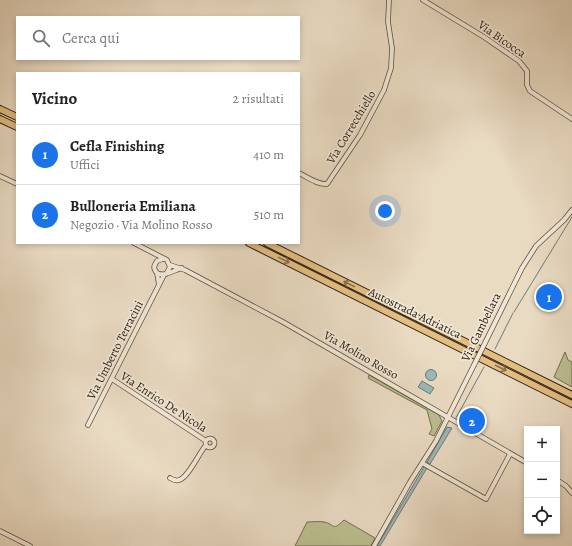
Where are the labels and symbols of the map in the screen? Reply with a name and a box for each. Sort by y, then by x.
street label: Via Bicocca [474,16,529,62]
street label: Via Correcchiello [322,87,379,168]
your location [375,201,395,221]
one-way arrow [278,257,290,264]
one-way arrow [344,279,356,287]
pin: 1 [536,282,562,312]
street label: Autostrada Adriatica [365,283,464,343]
street label: Via Gambellara [457,290,505,365]
street label: Via Umberto Terracini [83,298,147,403]
street label: Via Molino Rosso [320,327,401,383]
one-way arrow [494,365,506,372]
street label: Via Enrico De Nicola [117,367,211,436]
pin: 2 [459,406,485,436]

